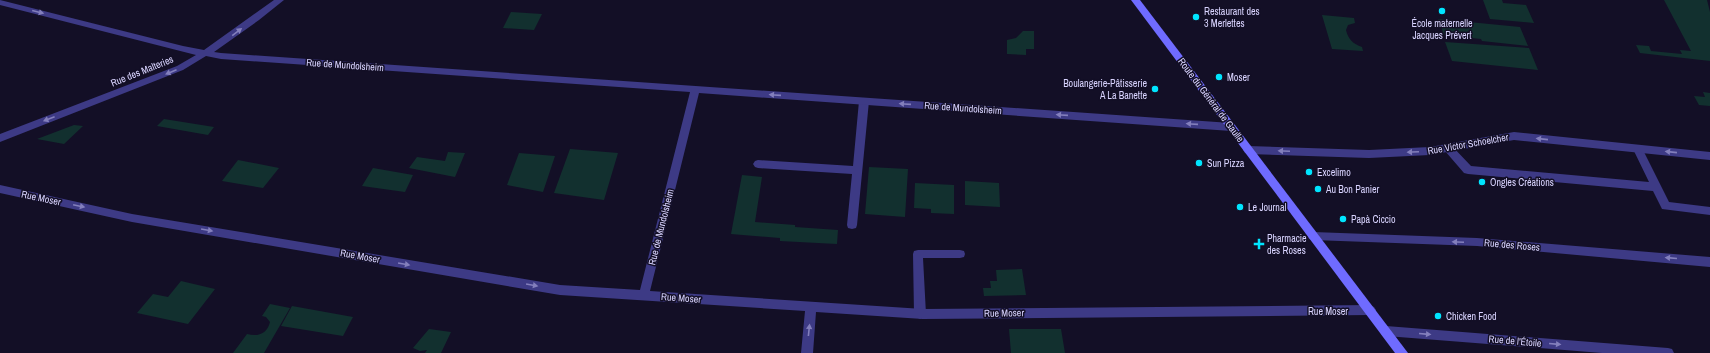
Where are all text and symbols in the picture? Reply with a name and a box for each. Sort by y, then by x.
place label: Restaurant des 3 Merlettes [1204,5,1260,30]
marker: École maternelle Jacques Prévert [1437,6,1447,16]
one-way arrow [32,9,44,15]
marker: Restaurant des 3 Merlettes [1191,12,1201,22]
place label: École maternelle Jacques Prévert [1411,17,1473,42]
one-way arrow [232,28,243,36]
street label: Rue des Malteries [109,53,175,89]
street label: Route du Général de Gaulle [1175,55,1247,145]
street label: Rue de Mundolsheim [306,56,384,74]
one-way arrow [164,69,176,75]
place label: Moser [1227,71,1250,84]
marker: Moser [1214,72,1224,82]
place label: Boulangerie-Pâtisserie A La Banette [1063,77,1147,102]
marker: Boulangerie-Pâtisserie A La Banette [1150,84,1160,94]
one-way arrow [769,92,781,99]
street label: Rue de Mundolsheim [924,99,1002,117]
one-way arrow [899,101,911,108]
one-way arrow [1056,112,1068,119]
one-way arrow [43,116,55,122]
one-way arrow [1186,121,1198,128]
street label: Rue Victor Schoelcher [1427,130,1510,158]
one-way arrow [1536,136,1548,142]
one-way arrow [1277,148,1290,154]
one-way arrow [1406,149,1419,155]
one-way arrow [1665,149,1677,156]
place label: Sun Pizza [1207,157,1245,170]
marker: Sun Pizza [1194,158,1204,168]
place label: Excelimo [1317,166,1351,179]
marker: Excelimo [1304,167,1314,177]
place label: Ongles Créations [1490,176,1554,189]
marker: Ongles Créations [1477,177,1487,187]
place label: Au Bon Panier [1325,183,1380,196]
marker: Au Bon Panier [1313,184,1323,194]
street label: Rue Moser [20,187,62,209]
street label: Rue de Mundolsheim [645,187,677,266]
place label: Le Journal [1248,201,1286,214]
marker: Le Journal [1235,202,1245,212]
one-way arrow [73,204,85,210]
place label: Papà Ciccio [1351,213,1396,226]
marker: Papà Ciccio [1338,214,1348,224]
one-way arrow [201,227,213,233]
place label: Pharmacie des Roses [1267,232,1307,257]
street label: Rue des Roses [1484,236,1540,254]
one-way arrow [1452,238,1464,245]
marker: Pharmacie des Roses [1254,239,1264,249]
street label: Rue Moser [339,246,381,266]
one-way arrow [1665,255,1677,262]
one-way arrow [398,261,410,267]
one-way arrow [526,282,538,288]
street label: Rue Moser [661,290,702,306]
street label: Rue Moser [1308,305,1348,318]
street label: Rue Moser [984,306,1024,320]
place label: Chicken Food [1446,310,1497,323]
marker: Chicken Food [1433,311,1443,321]
one-way arrow [806,324,812,336]
one-way arrow [1419,330,1431,337]
street label: Rue de l'Étoile [1488,332,1542,350]
one-way arrow [1549,341,1561,347]

